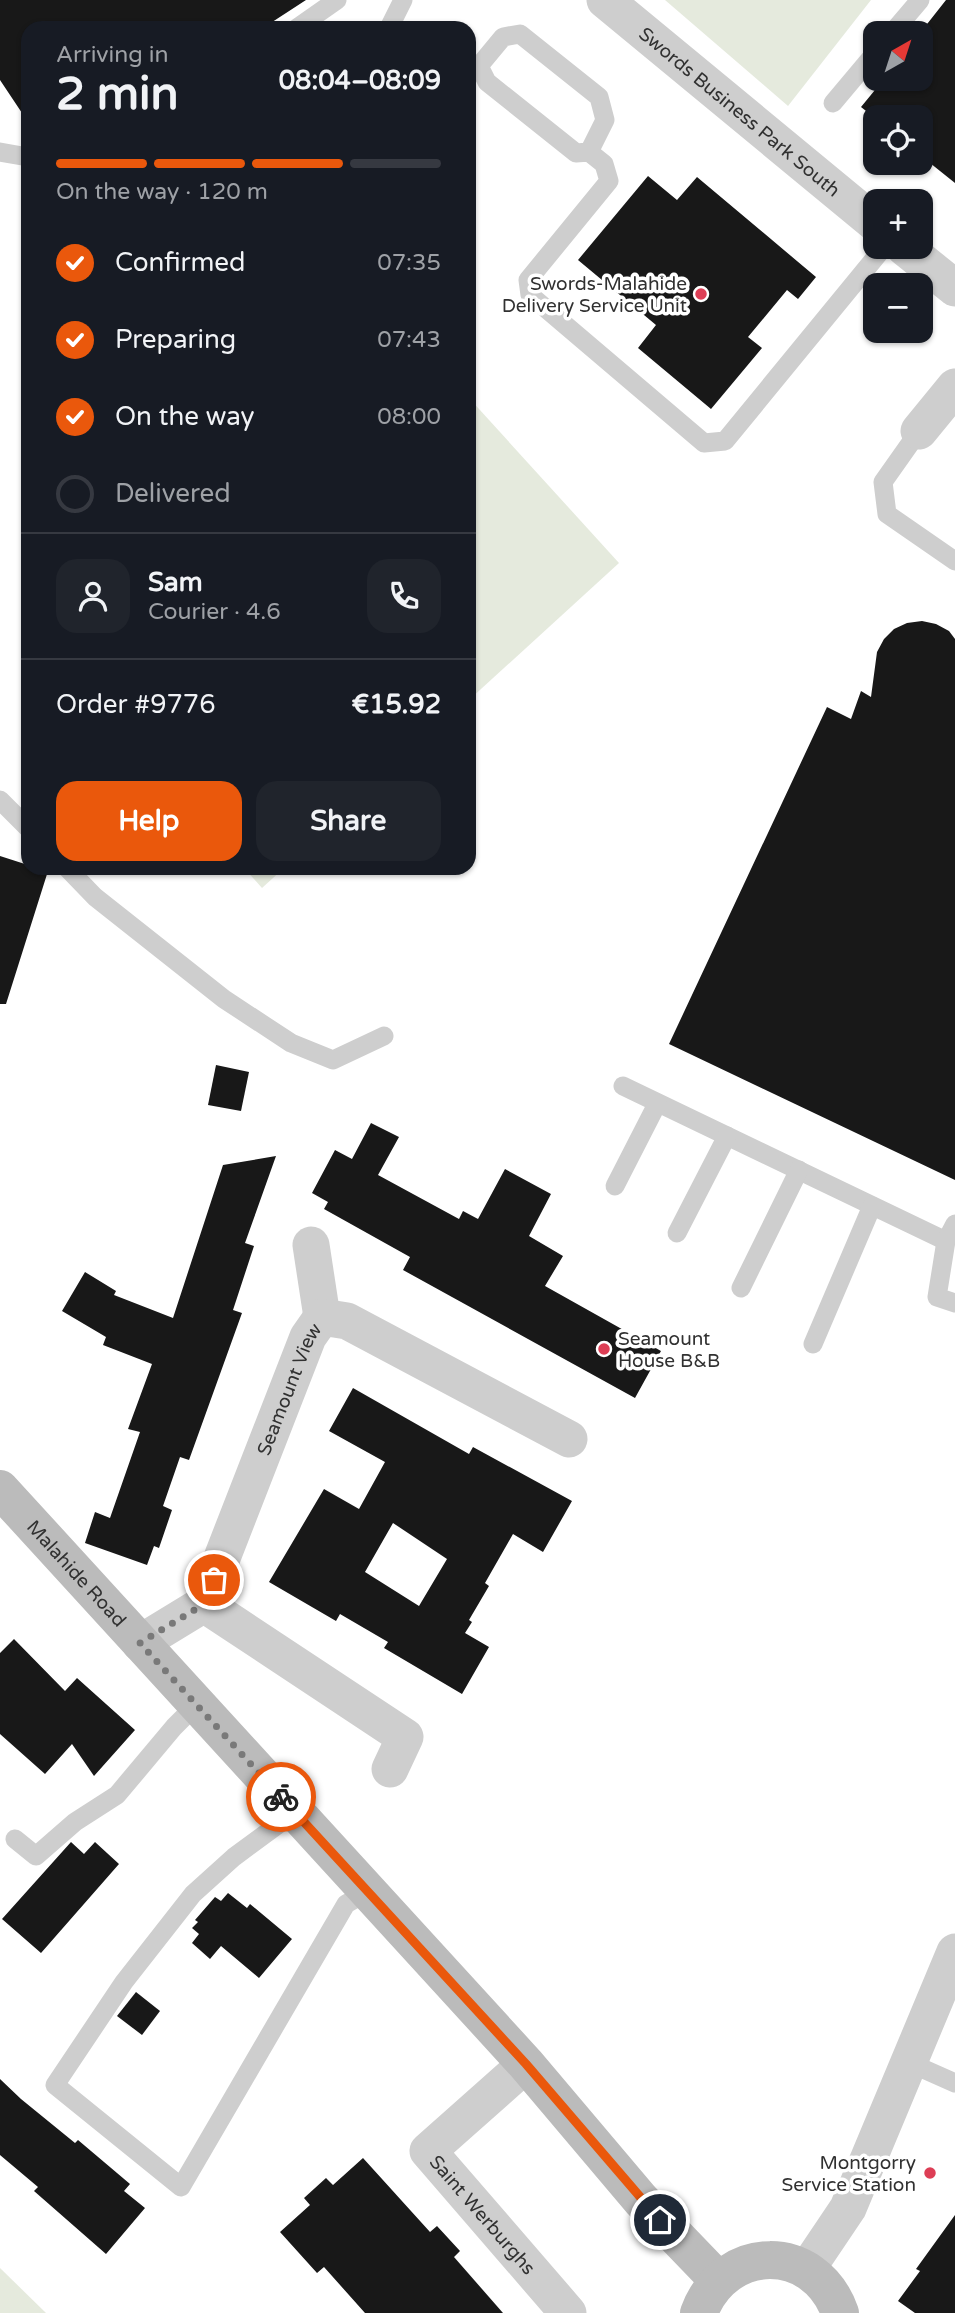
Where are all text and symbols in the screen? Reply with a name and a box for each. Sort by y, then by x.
north arrow [863,21,933,91]
map controls [863,21,933,343]
street label: Swords Business Park South [634,23,844,202]
text: Arriving in [56,41,169,69]
text: 08:04–08:09 [279,65,441,96]
text: 2 min [56,67,179,122]
button: locate [863,105,933,175]
text: On the way · 120 m [56,178,268,206]
button: + [863,189,933,259]
icon: check [56,244,94,282]
text: Confirmed [115,247,245,278]
text: 07:35 [377,249,441,277]
place label: Swords-Malahide Delivery Service Unit [502,273,687,317]
button: − [863,273,933,343]
marker: Swords-Malahide Delivery Service Unit [693,286,709,302]
icon: check [56,321,94,359]
text: Preparing [115,324,236,355]
text: 07:43 [377,326,441,354]
icon: check [56,398,94,436]
text: On the way [115,401,255,432]
text: 08:00 [377,403,441,431]
text: Delivered [115,478,231,509]
button: person [56,559,130,633]
button: phone [367,559,441,633]
text: Sam [148,567,203,598]
text: Courier · 4.6 [148,598,281,626]
text: Order #9776 [56,689,216,720]
text: €15.92 [351,689,441,720]
button: Help [56,781,242,861]
button: Share [256,781,441,861]
street label: Seamount View [253,1319,326,1459]
place label: Seamount House B&B [618,1328,720,1372]
marker: Seamount House B&B [596,1341,612,1357]
street label: Malahide Road [22,1516,130,1631]
pin [184,1550,244,1610]
icon: bag [195,1561,233,1599]
courier [246,1762,316,1832]
icon: bike [262,1778,300,1816]
street label: Saint Werburghs [425,2151,540,2279]
place label: Montgorry Service Station [782,2152,916,2196]
marker: Montgorry Service Station [922,2165,938,2181]
pin [630,2190,690,2250]
icon: home [641,2201,679,2239]

